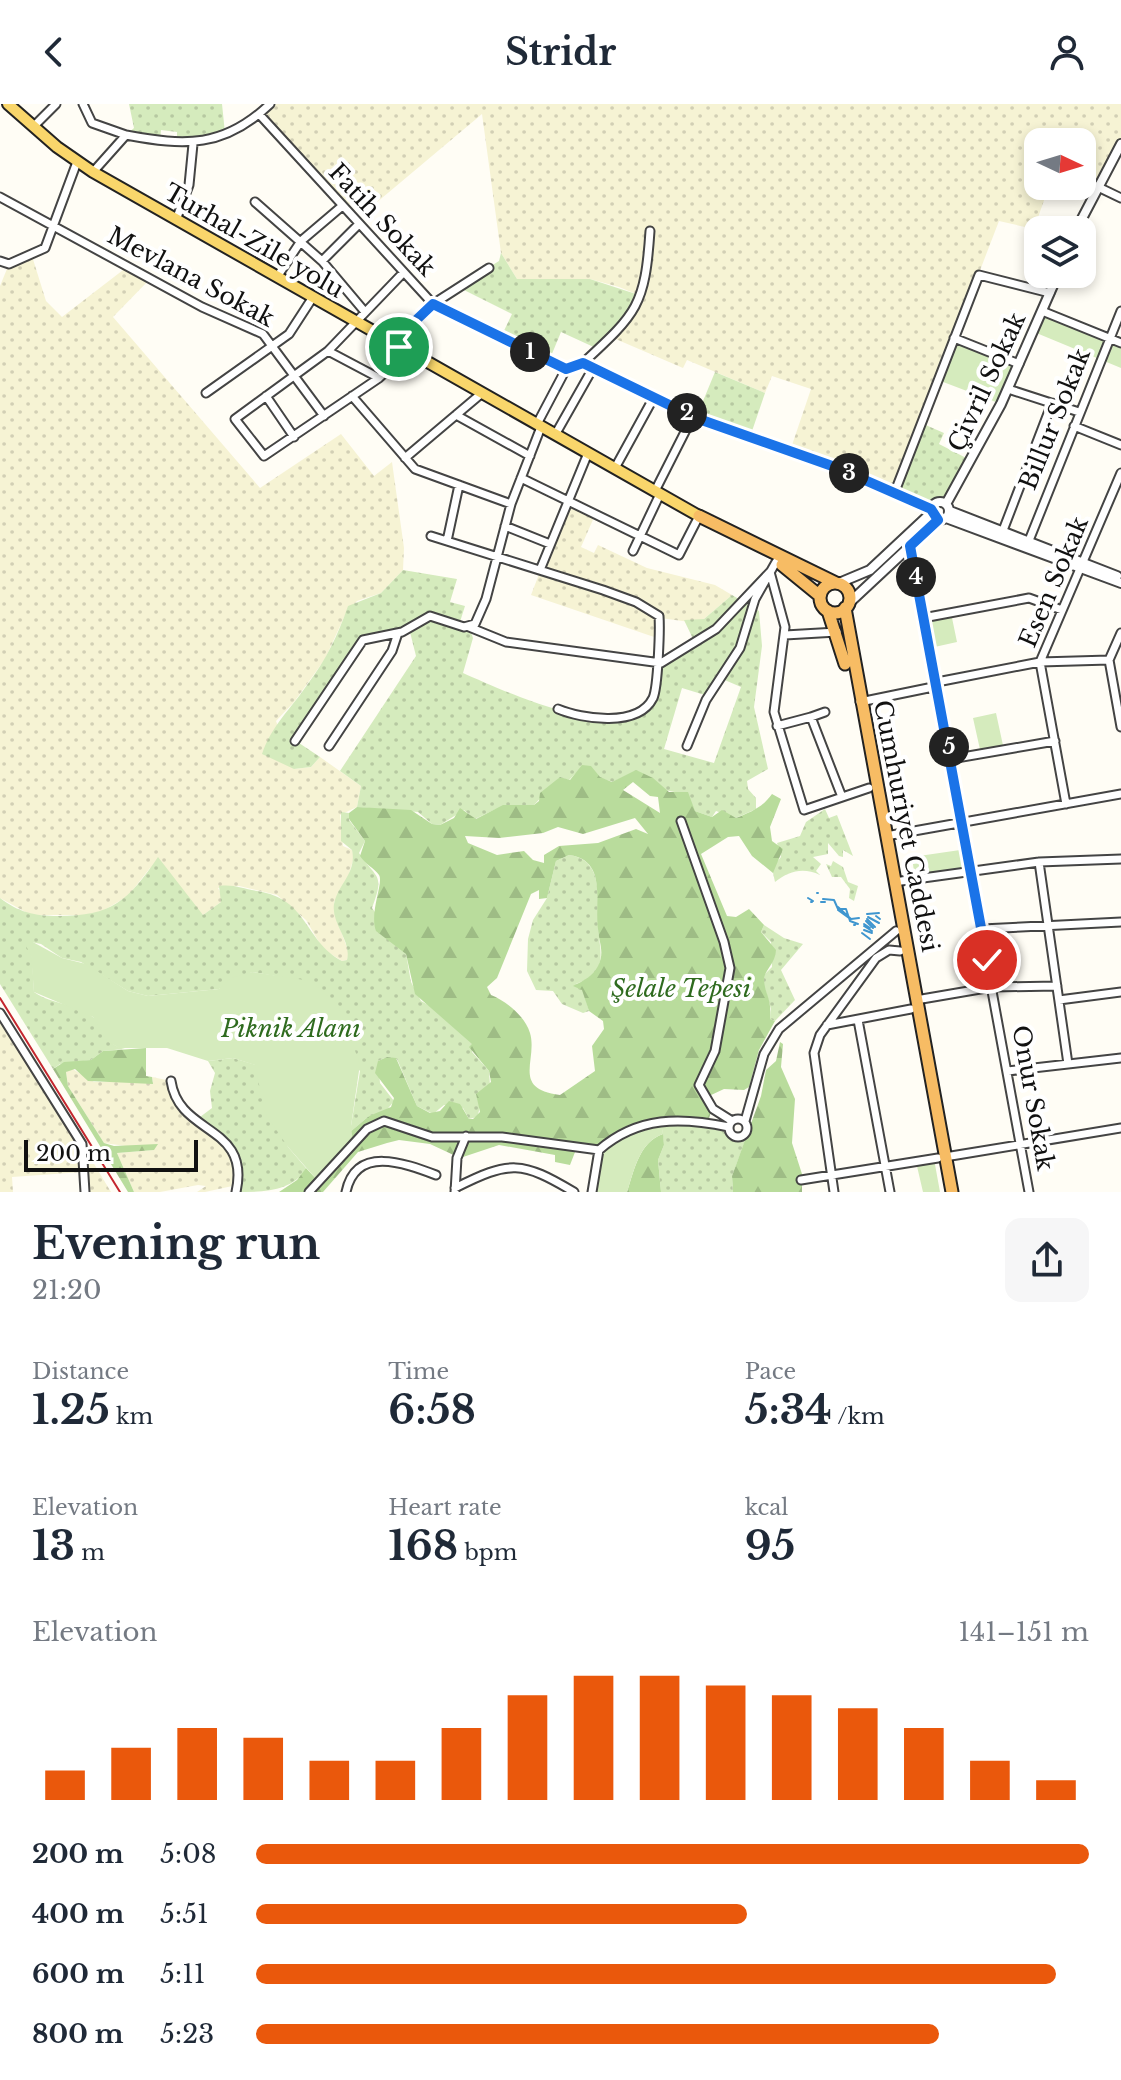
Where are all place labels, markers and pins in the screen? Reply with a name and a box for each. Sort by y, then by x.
pin [365,313,433,381]
pin: 1 [510,332,550,372]
pin: 2 [667,393,707,433]
pin: 3 [829,453,869,493]
pin: 4 [896,557,936,597]
pin: 5 [929,727,969,767]
pin [953,926,1021,994]

